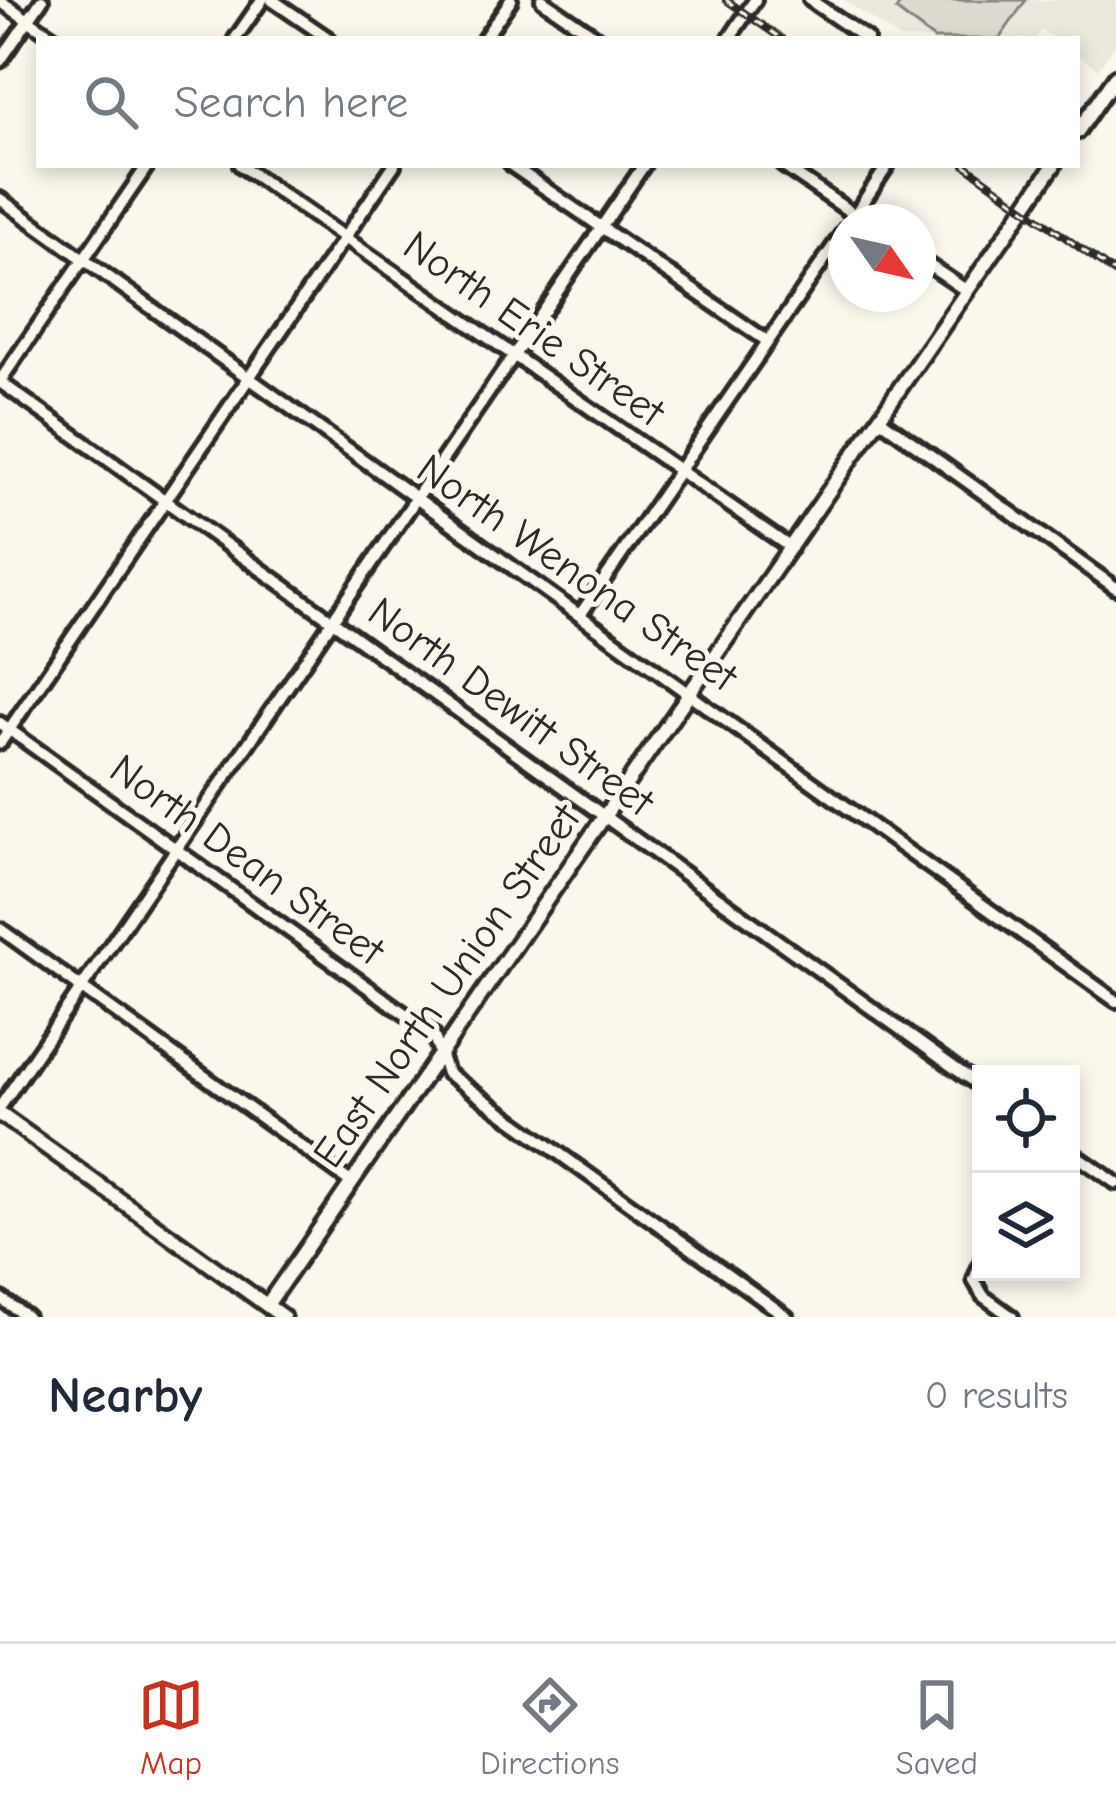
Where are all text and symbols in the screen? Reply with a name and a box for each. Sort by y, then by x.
search box [36,36,1080,168]
icon: search [78,69,144,135]
text: Search here [174,76,408,128]
north arrow [828,204,936,312]
street label: North Erie Street [394,221,675,438]
street label: North Wenona Street [408,444,748,703]
street label: North Dewitt Street [359,587,665,828]
street label: North Dean Street [100,744,395,977]
street label: East North Union Street [303,793,592,1177]
map controls [972,1065,1080,1281]
button: locate [972,1065,1080,1173]
button: layers [972,1173,1080,1281]
text: Nearby [48,1366,202,1425]
text: 0 results [925,1373,1068,1418]
tab: Map [138,1672,204,1782]
tab: Directions [480,1672,620,1782]
tab: Saved [896,1672,978,1782]

